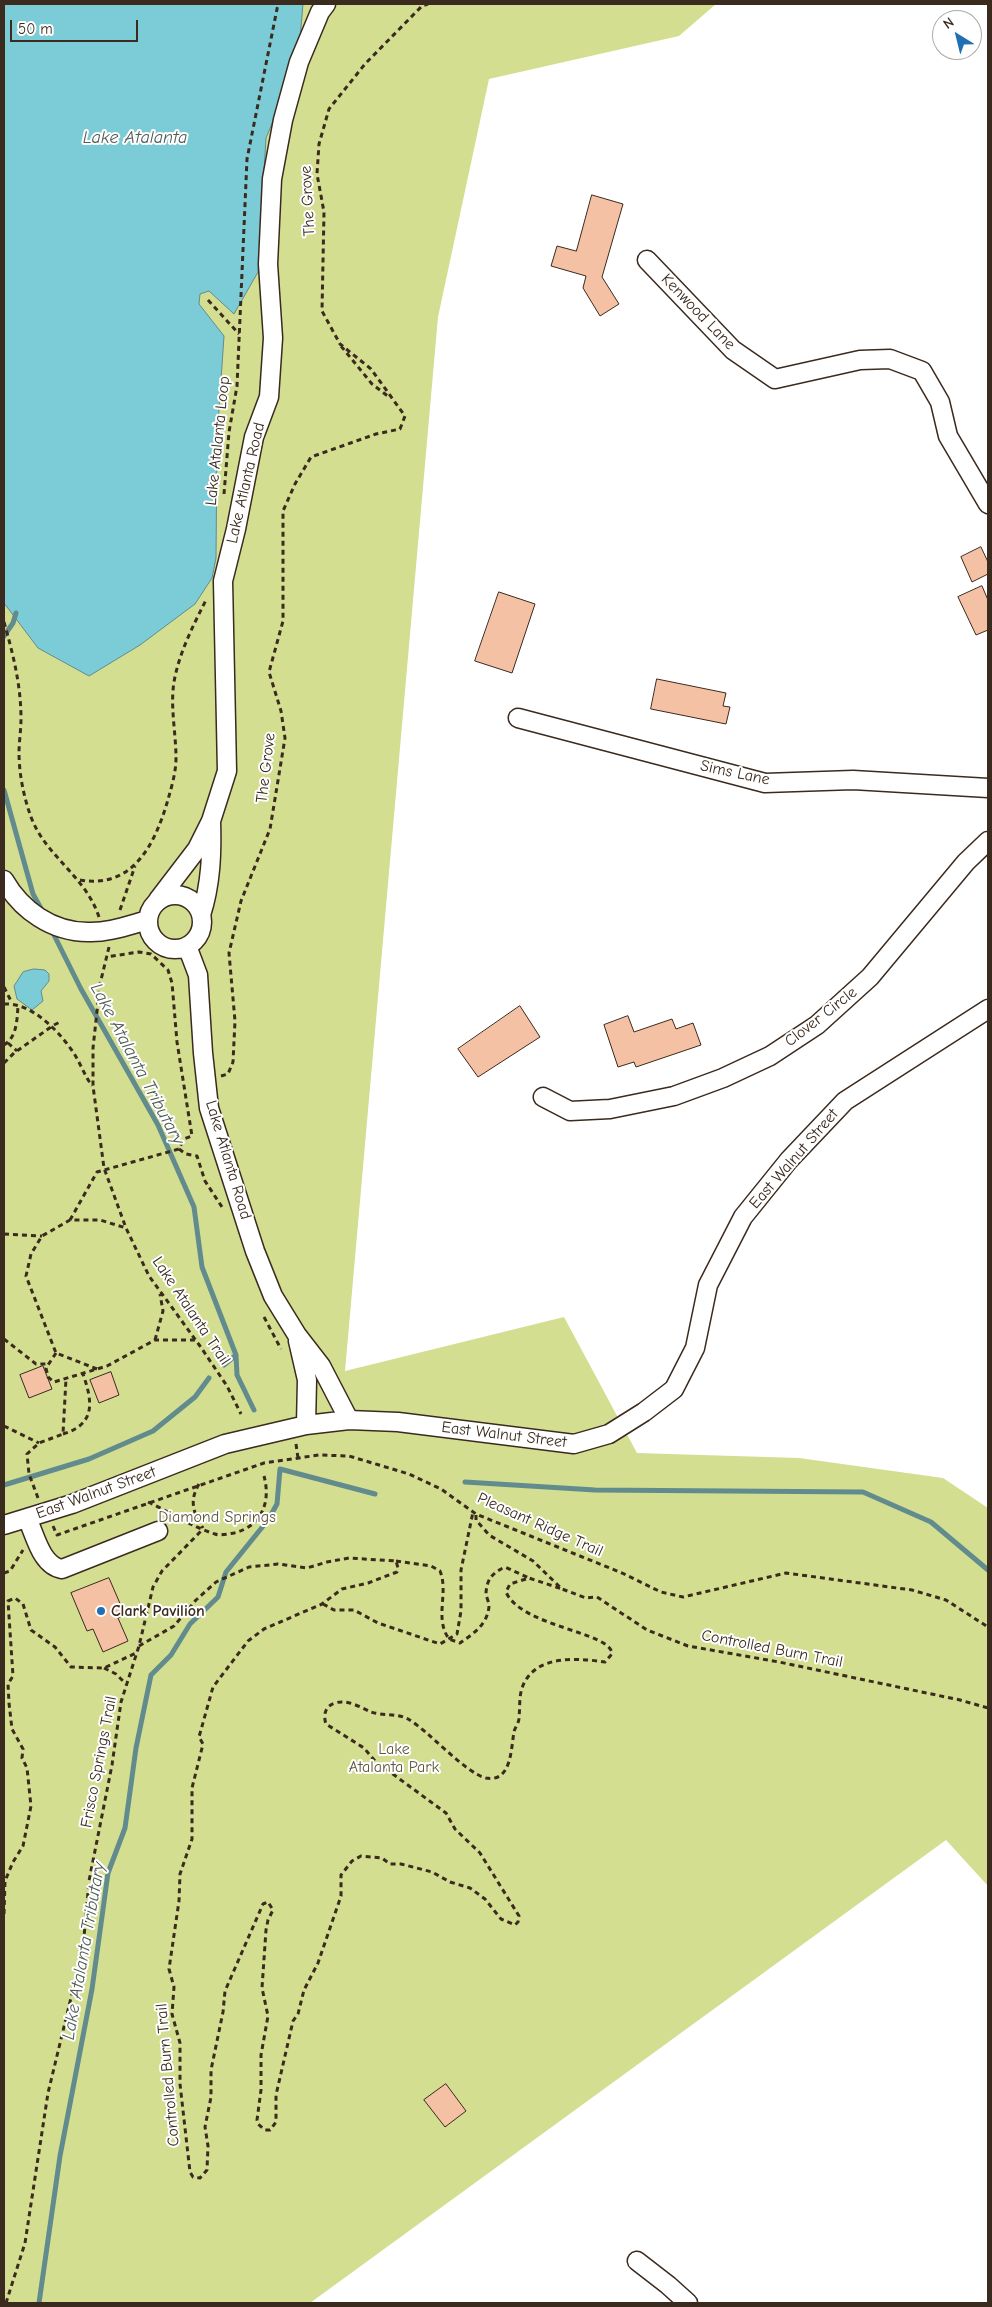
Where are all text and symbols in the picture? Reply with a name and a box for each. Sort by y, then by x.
scale bar [12,10,140,42]
north arrow [932,10,982,60]
text: N [940,14,957,33]
text: 50 m [18,20,53,38]
water label: Lake Atalanta [83,127,187,149]
street label: The Grove [297,165,319,237]
street label: Kenwood Lane [657,270,739,354]
street label: Lake Atalanta Loop [202,375,234,507]
street label: Lake Atlanta Road [223,421,269,545]
street label: The Grove [252,732,280,804]
street label: Sims Lane [699,756,771,790]
water label: Lake Atalanta Tributary [85,979,189,1149]
street label: Clover Circle [781,983,861,1051]
street label: Lake Atlanta Road [201,1098,255,1222]
street label: East Walnut Street [745,1105,843,1213]
street label: Lake Atalanta Trail [148,1253,234,1369]
street label: East Walnut Street [440,1418,568,1452]
street label: East Walnut Street [34,1462,158,1524]
street label: Pleasant Ridge Trail [474,1489,606,1561]
park label: Diamond Springs [158,1507,276,1527]
place label: Clark Pavilion [111,1601,205,1621]
marker: Clark Pavilion [95,1605,107,1617]
street label: Controlled Burn Trail [700,1626,844,1672]
street label: Frisco Springs Trail [77,1695,121,1829]
park label: Lake Atalanta Park [349,1739,439,1777]
water label: Lake Atalanta Tributary [58,1860,110,2042]
street label: Controlled Burn Trail [152,2003,184,2147]

